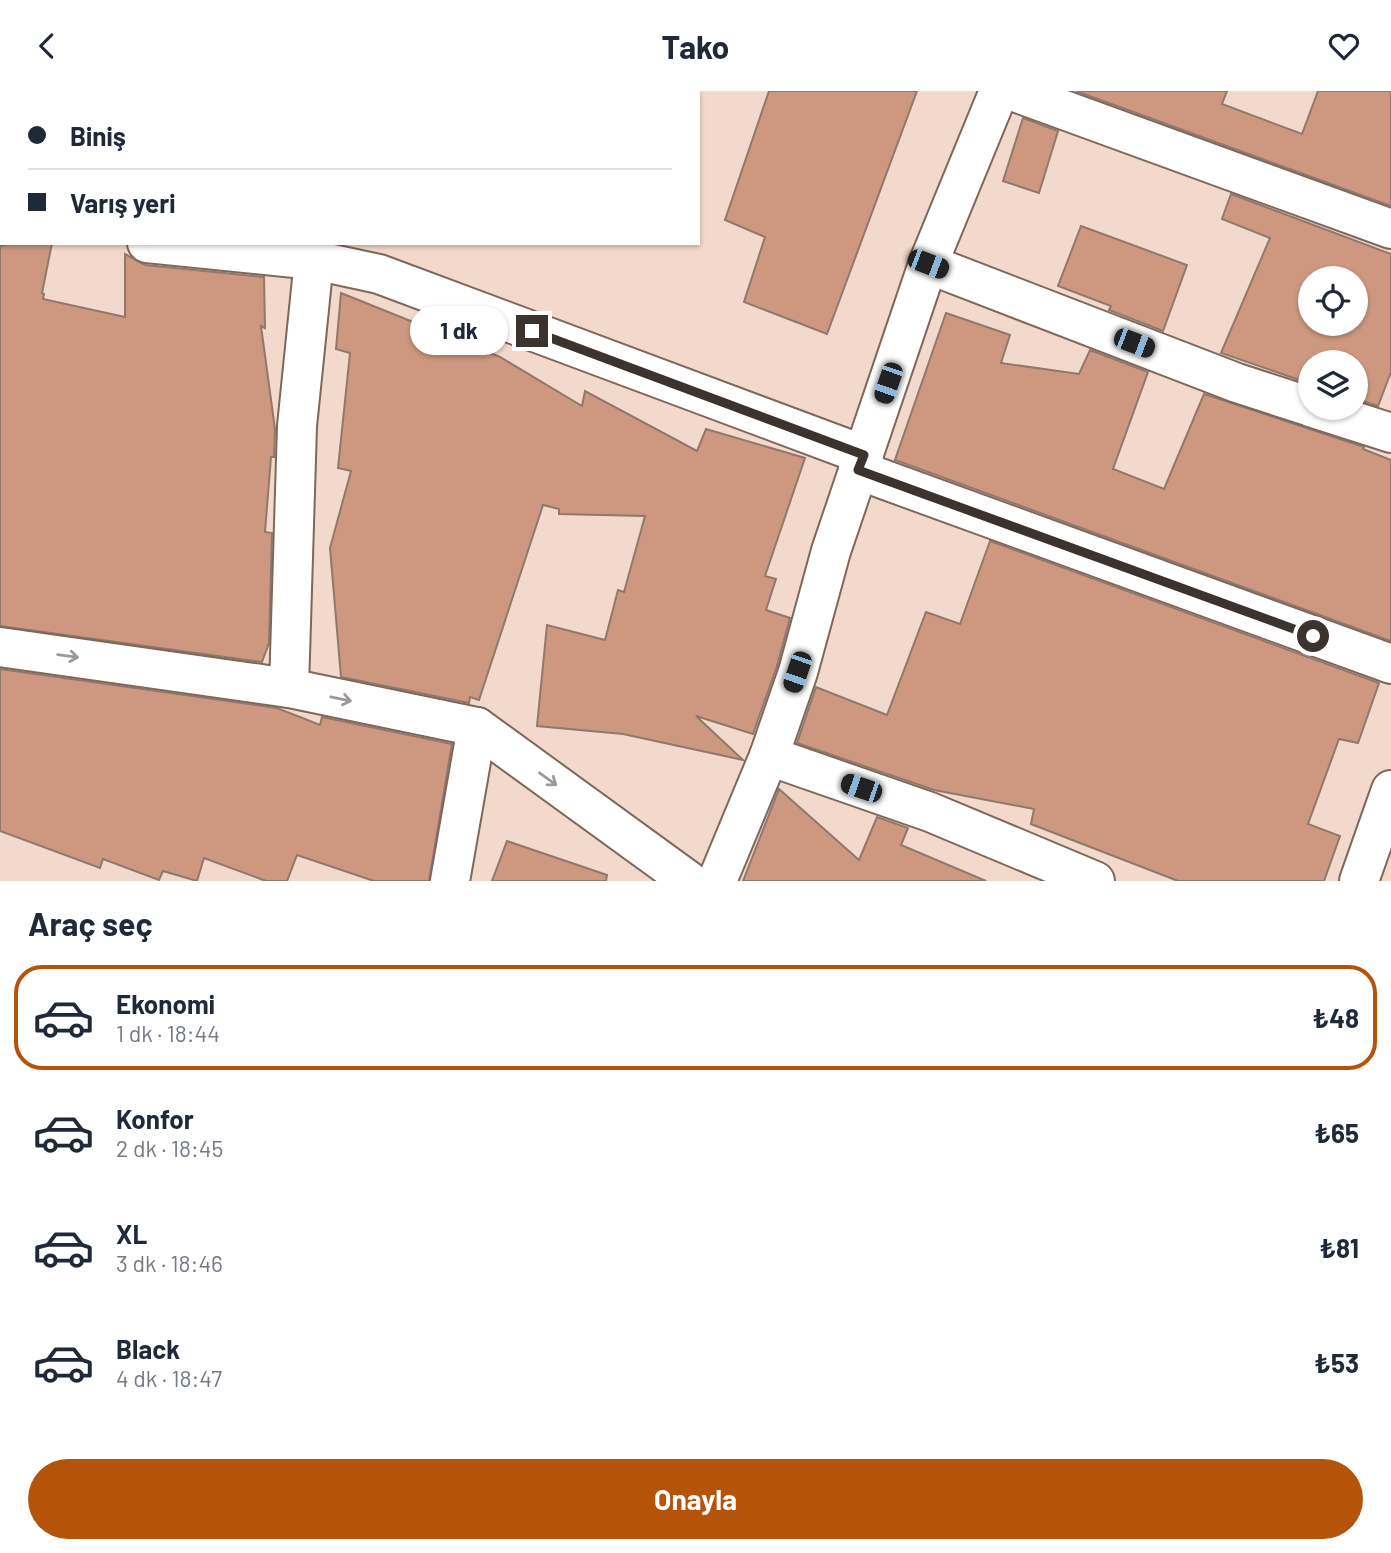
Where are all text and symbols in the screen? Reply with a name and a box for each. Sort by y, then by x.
icon: back [28,27,66,65]
text: Tako [662,27,729,65]
icon: heart [1325,27,1363,65]
text: Biniş [70,120,126,151]
text: Varış yeri [70,187,175,218]
car [905,247,952,281]
map controls [1298,266,1368,420]
button: locate [1298,266,1368,336]
callout: 1 dk [410,307,508,355]
route end [516,315,548,347]
text: 1 dk [440,316,478,344]
car [1111,326,1158,360]
button: layers [1298,350,1368,420]
car [872,360,905,406]
route start [1297,620,1329,652]
car [781,649,814,695]
one-way arrow [56,650,78,663]
one-way arrow [329,692,352,706]
one-way arrow [539,771,558,786]
car [838,771,885,805]
text: Araç seç [28,904,153,942]
icon: car [32,986,95,1049]
text: Ekonomi [116,988,215,1019]
text: ₺48 [1312,1002,1359,1033]
text: 1 dk · 18:44 [116,1019,220,1047]
icon: car [32,1101,95,1164]
text: Konfor [116,1103,194,1134]
text: ₺65 [1314,1117,1359,1148]
text: 2 dk · 18:45 [116,1134,223,1162]
icon: car [32,1216,95,1279]
text: XL [116,1218,147,1249]
text: ₺81 [1319,1232,1359,1263]
text: 3 dk · 18:46 [116,1249,223,1277]
icon: car [32,1331,95,1394]
text: Black [116,1333,180,1364]
text: ₺53 [1314,1347,1359,1378]
text: 4 dk · 18:47 [116,1364,222,1392]
button: Onayla [28,1459,1363,1539]

